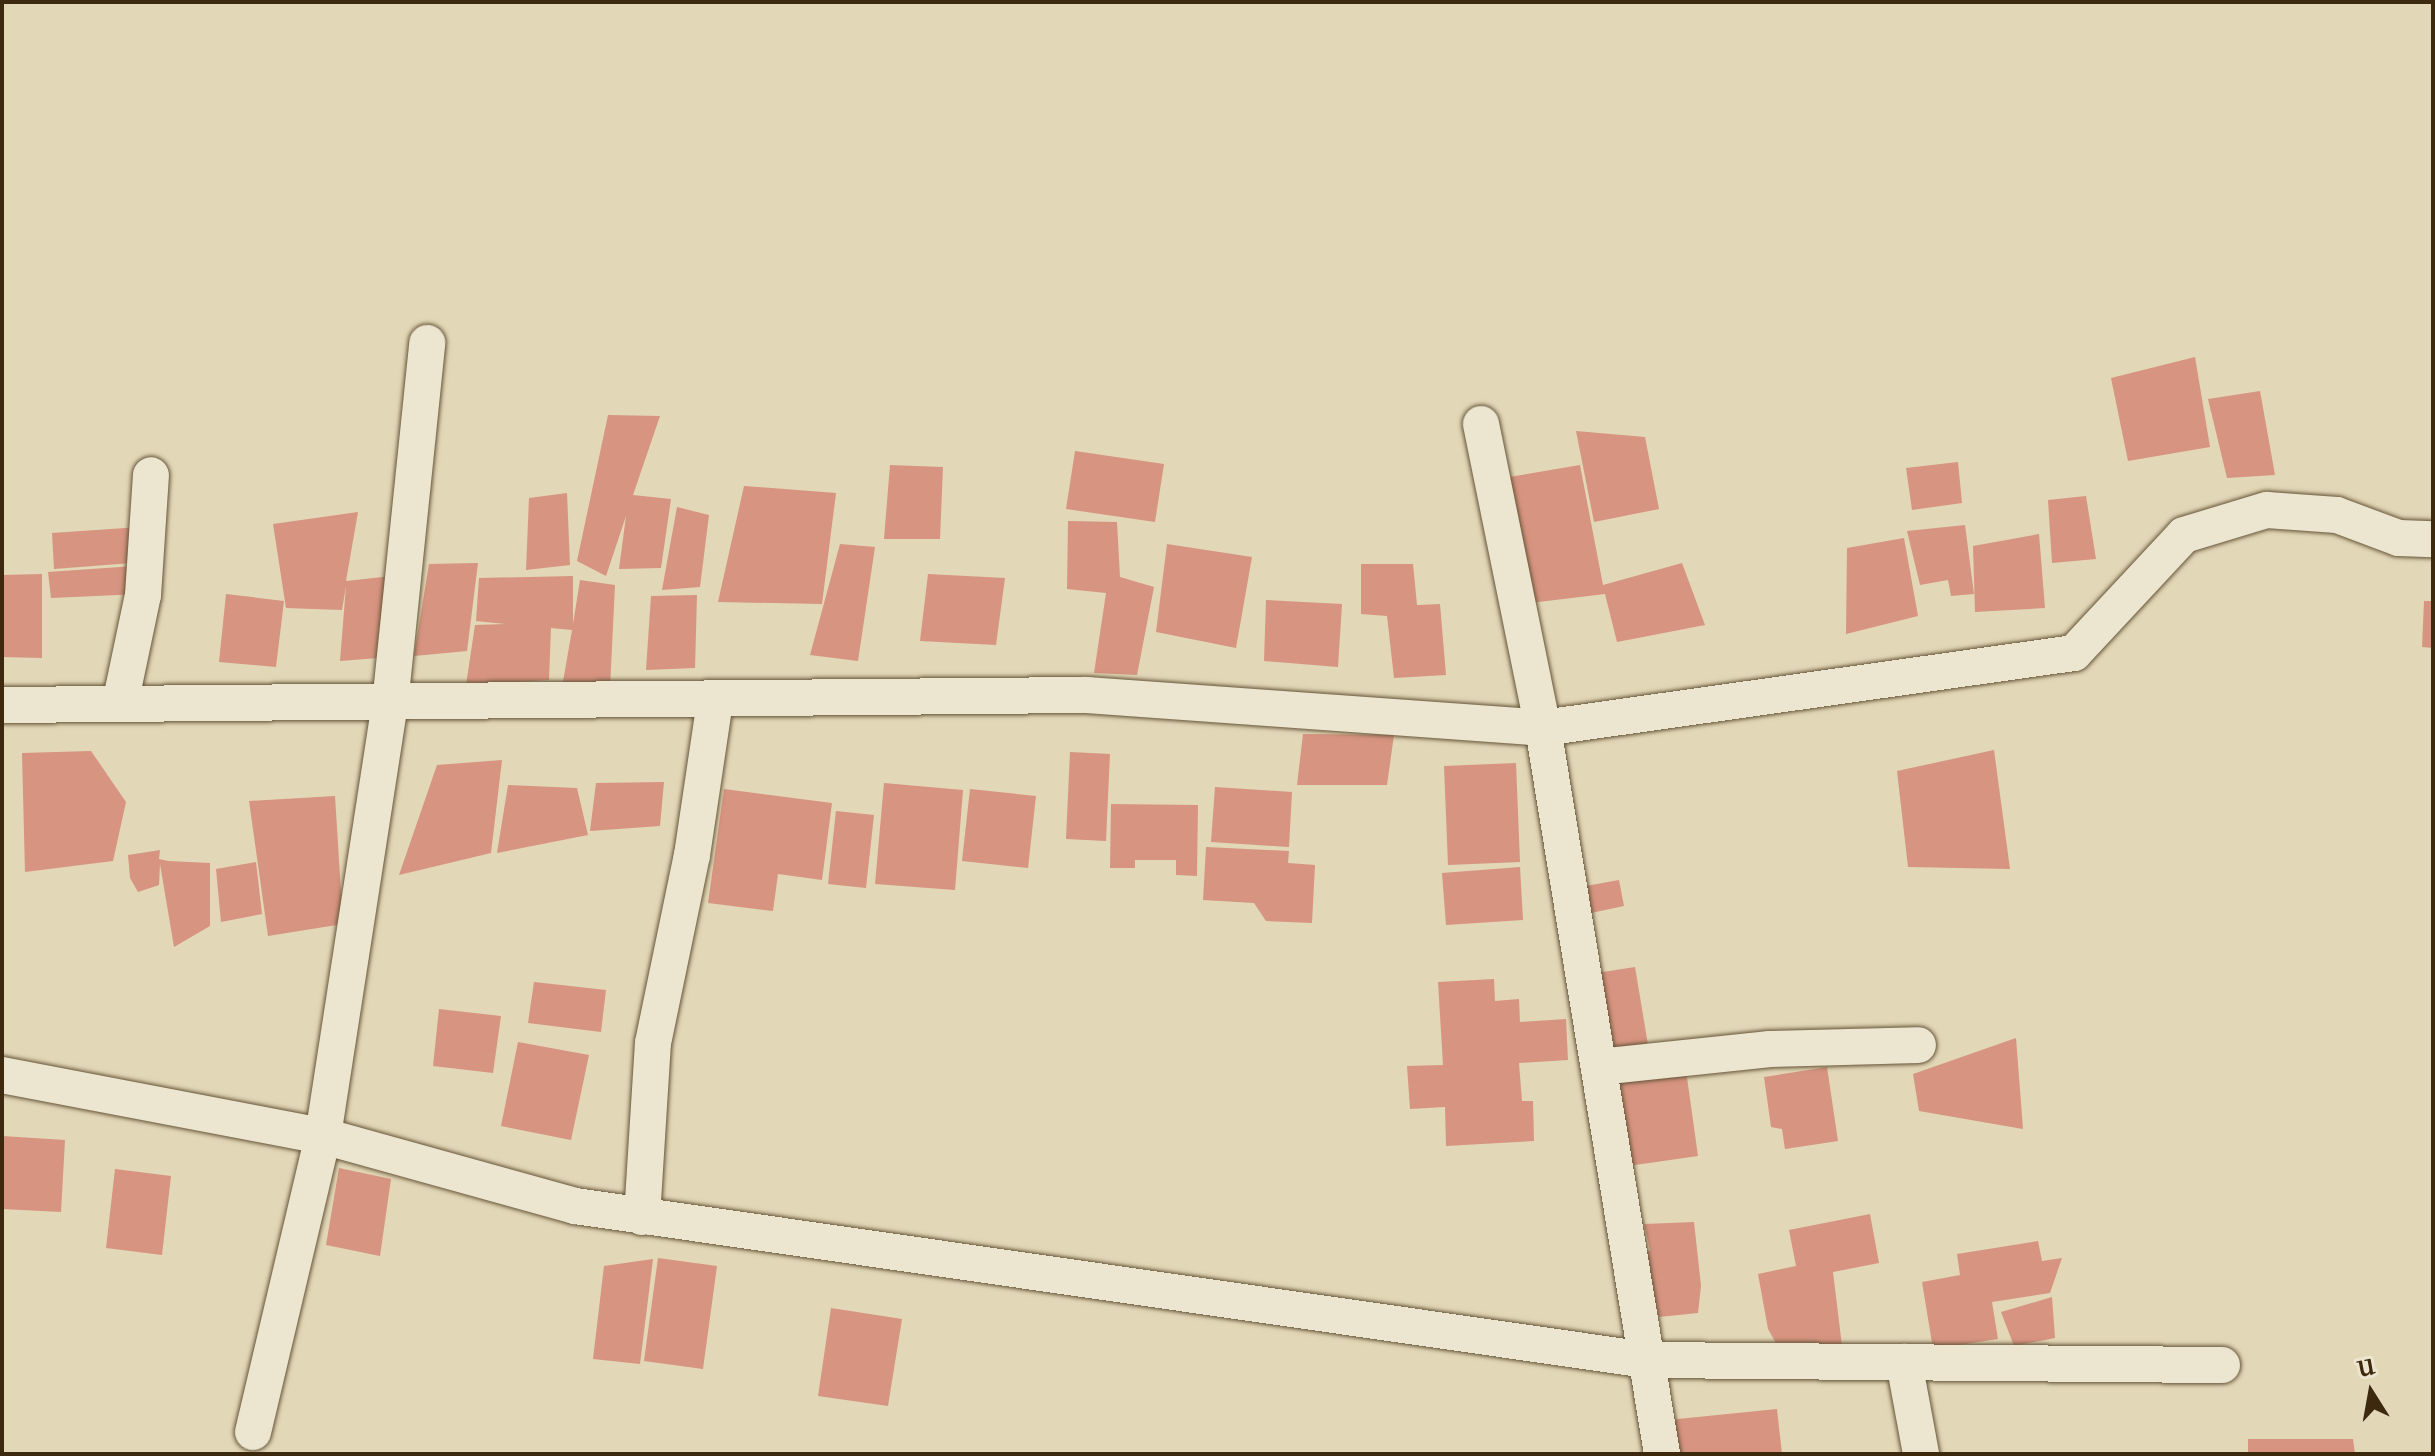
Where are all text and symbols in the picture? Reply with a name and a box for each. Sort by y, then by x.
north arrow [2331,1352,2411,1432]
text: U [2356,1354,2377,1383]

